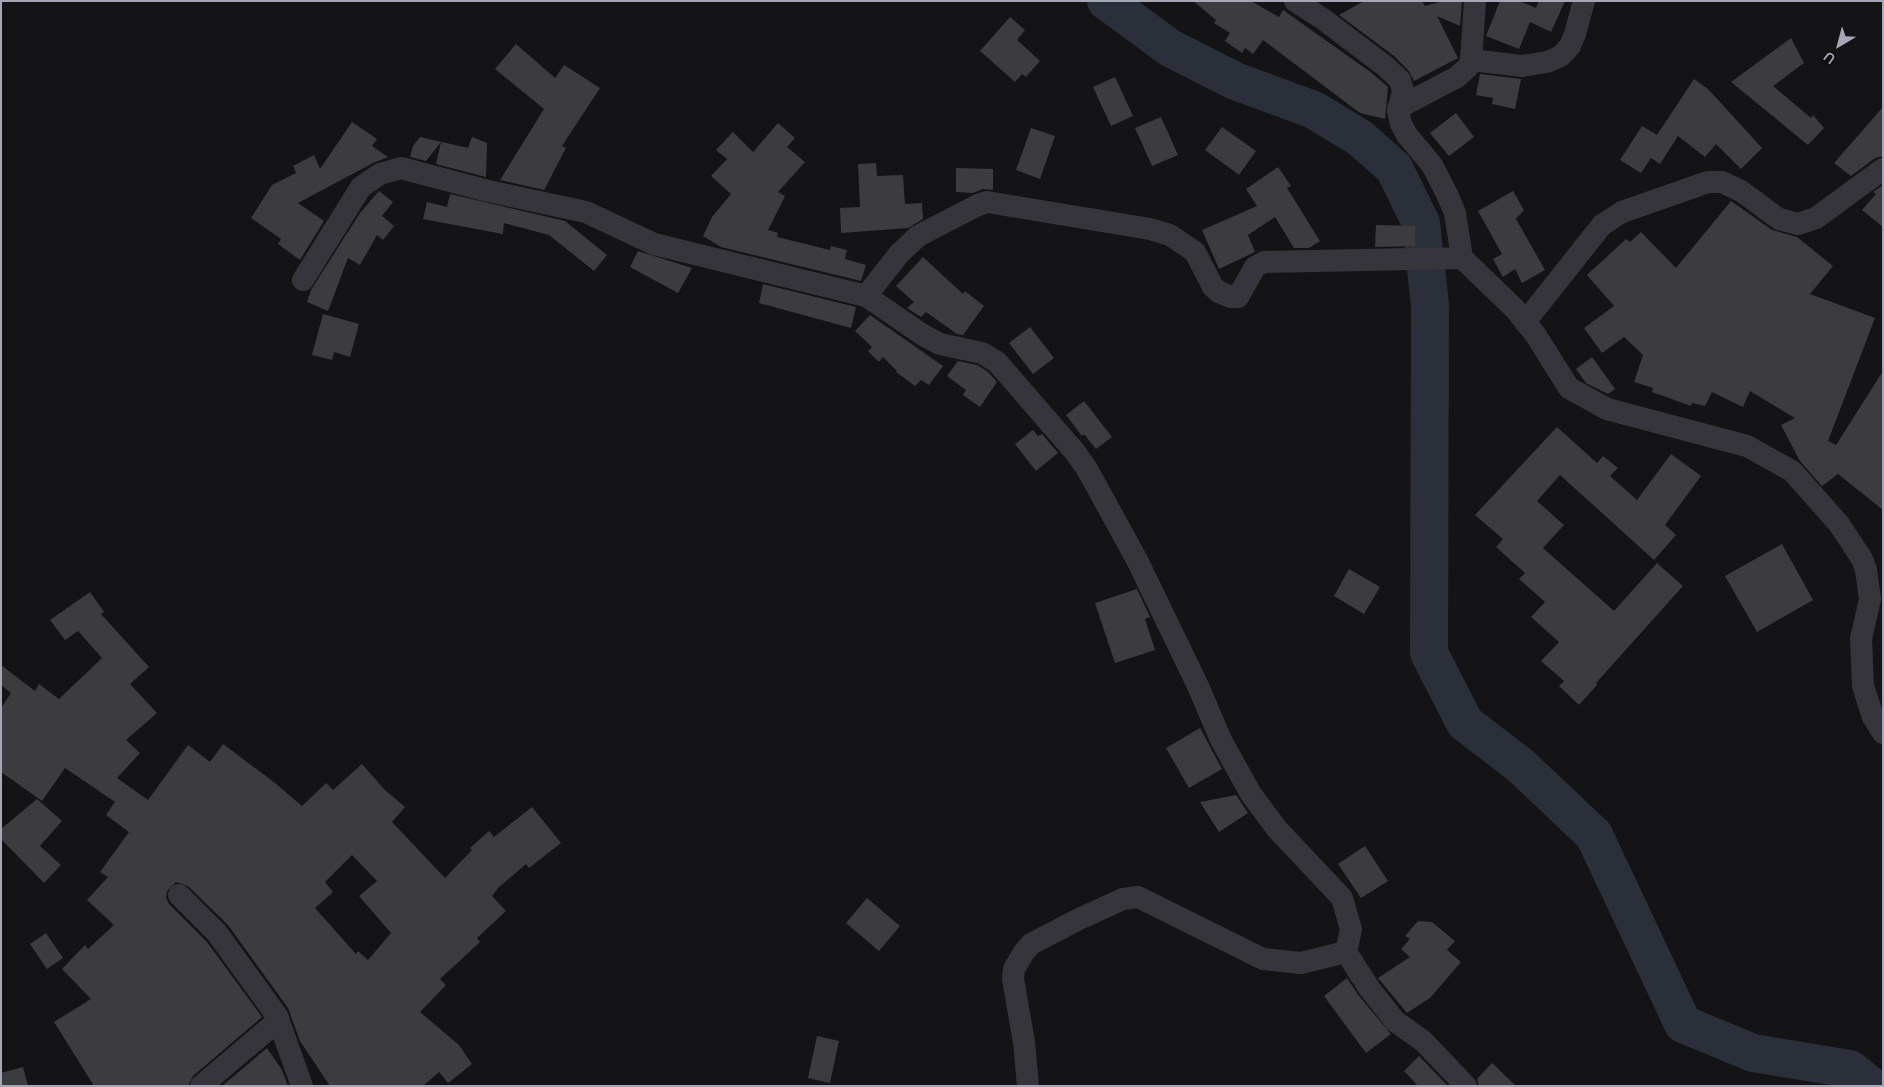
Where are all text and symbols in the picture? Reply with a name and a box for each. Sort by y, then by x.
north arrow [1814,20,1864,70]
text: U [1820,47,1840,68]

